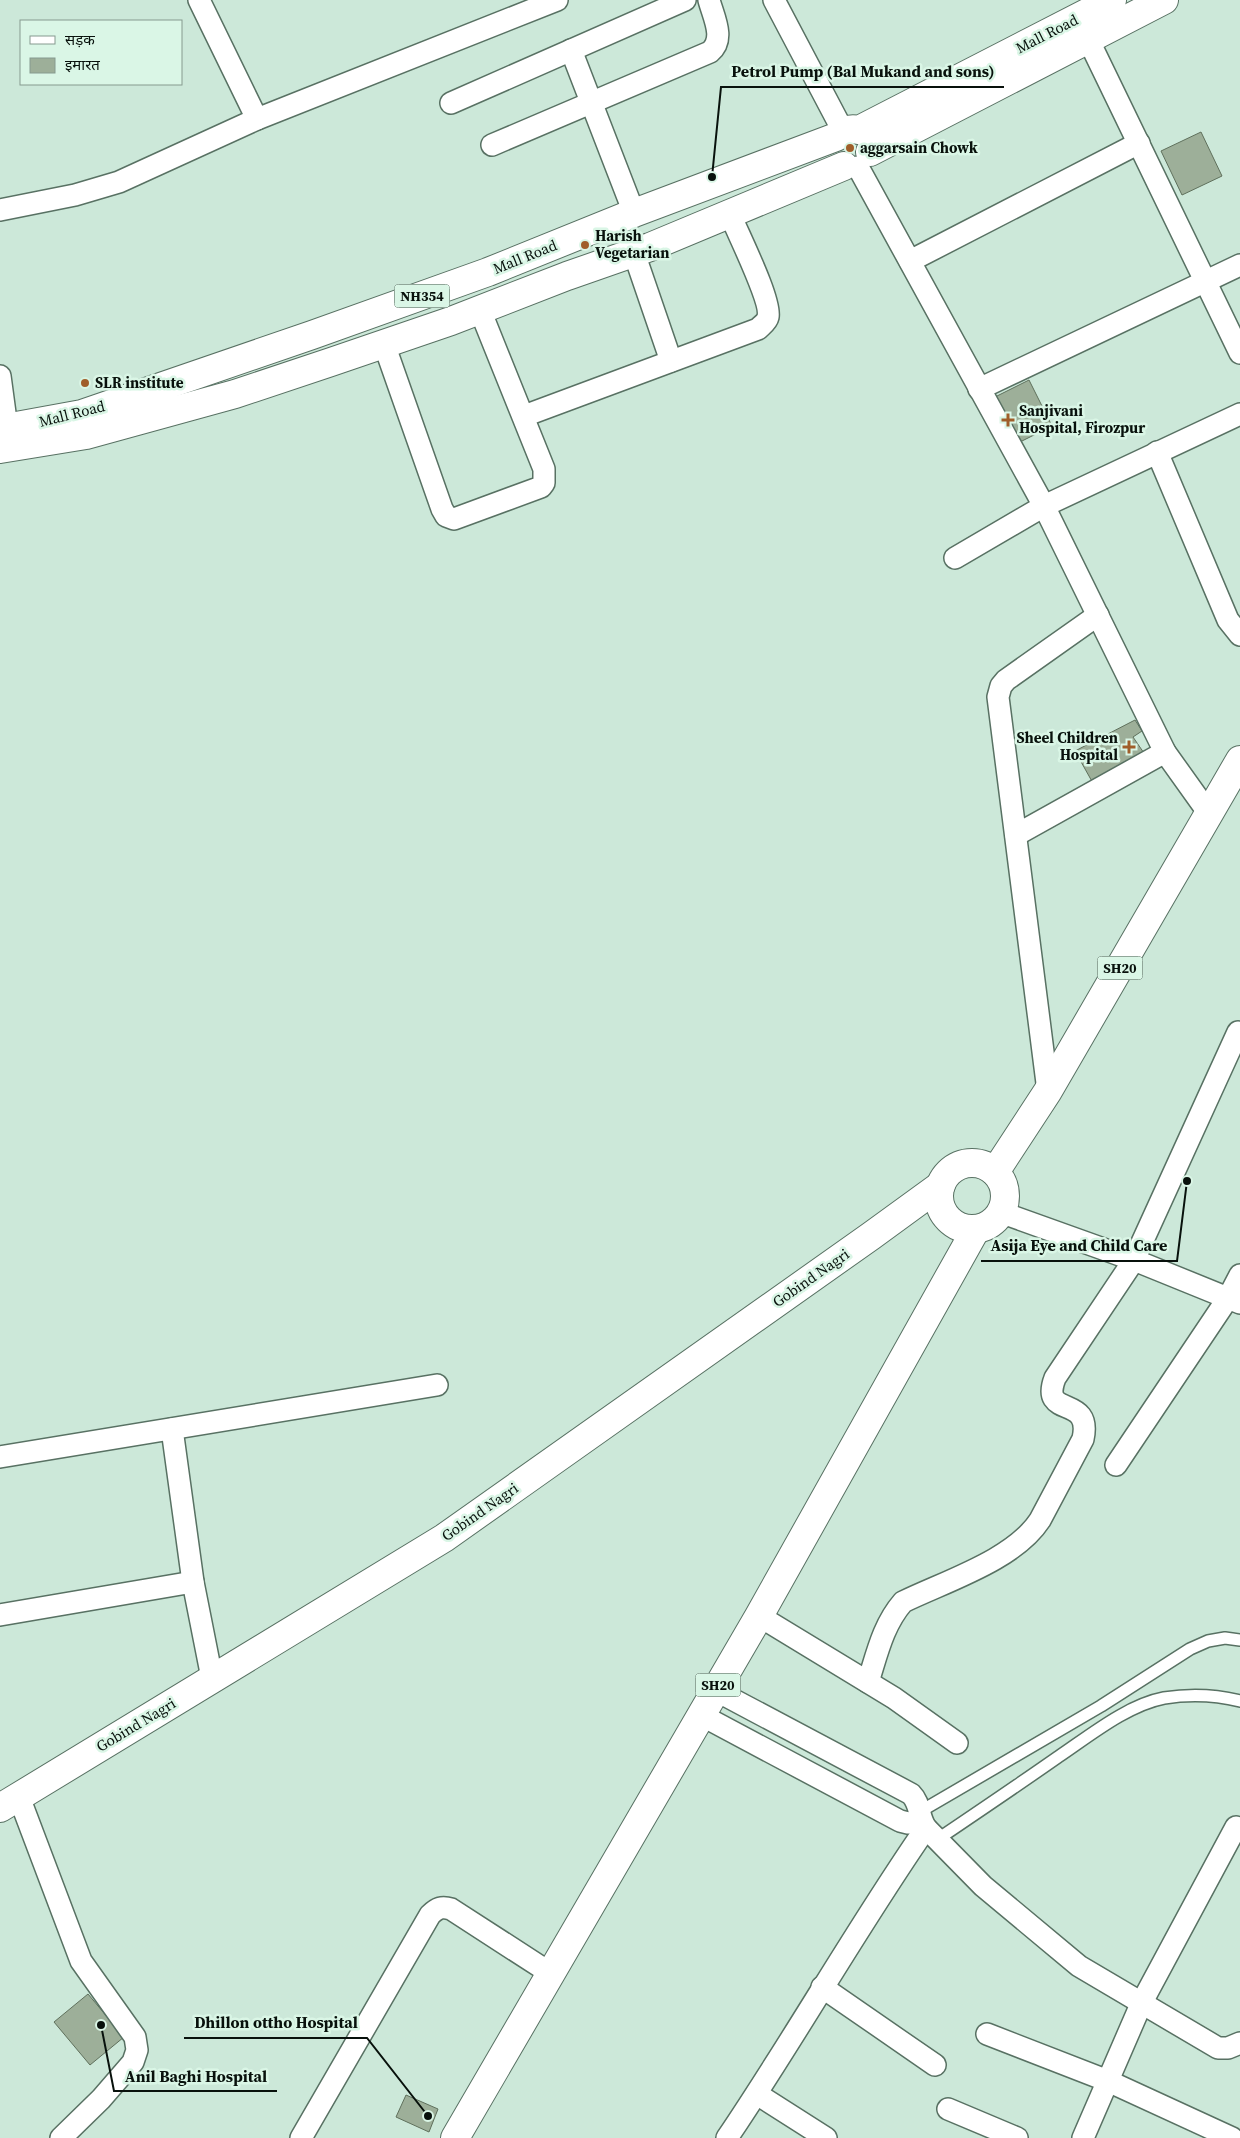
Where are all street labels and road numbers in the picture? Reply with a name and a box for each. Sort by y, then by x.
street label: Mall Road [1012,9,1082,58]
street label: Mall Road [490,234,560,279]
road number: NH354 [394,284,450,308]
street label: Mall Road [37,395,108,432]
road number: SH20 [1098,956,1142,980]
street label: Gobind Nagri [768,1243,853,1312]
street label: Gobind Nagri [437,1477,522,1546]
road number: SH20 [696,1674,740,1696]
street label: Gobind Nagri [92,1693,179,1757]

